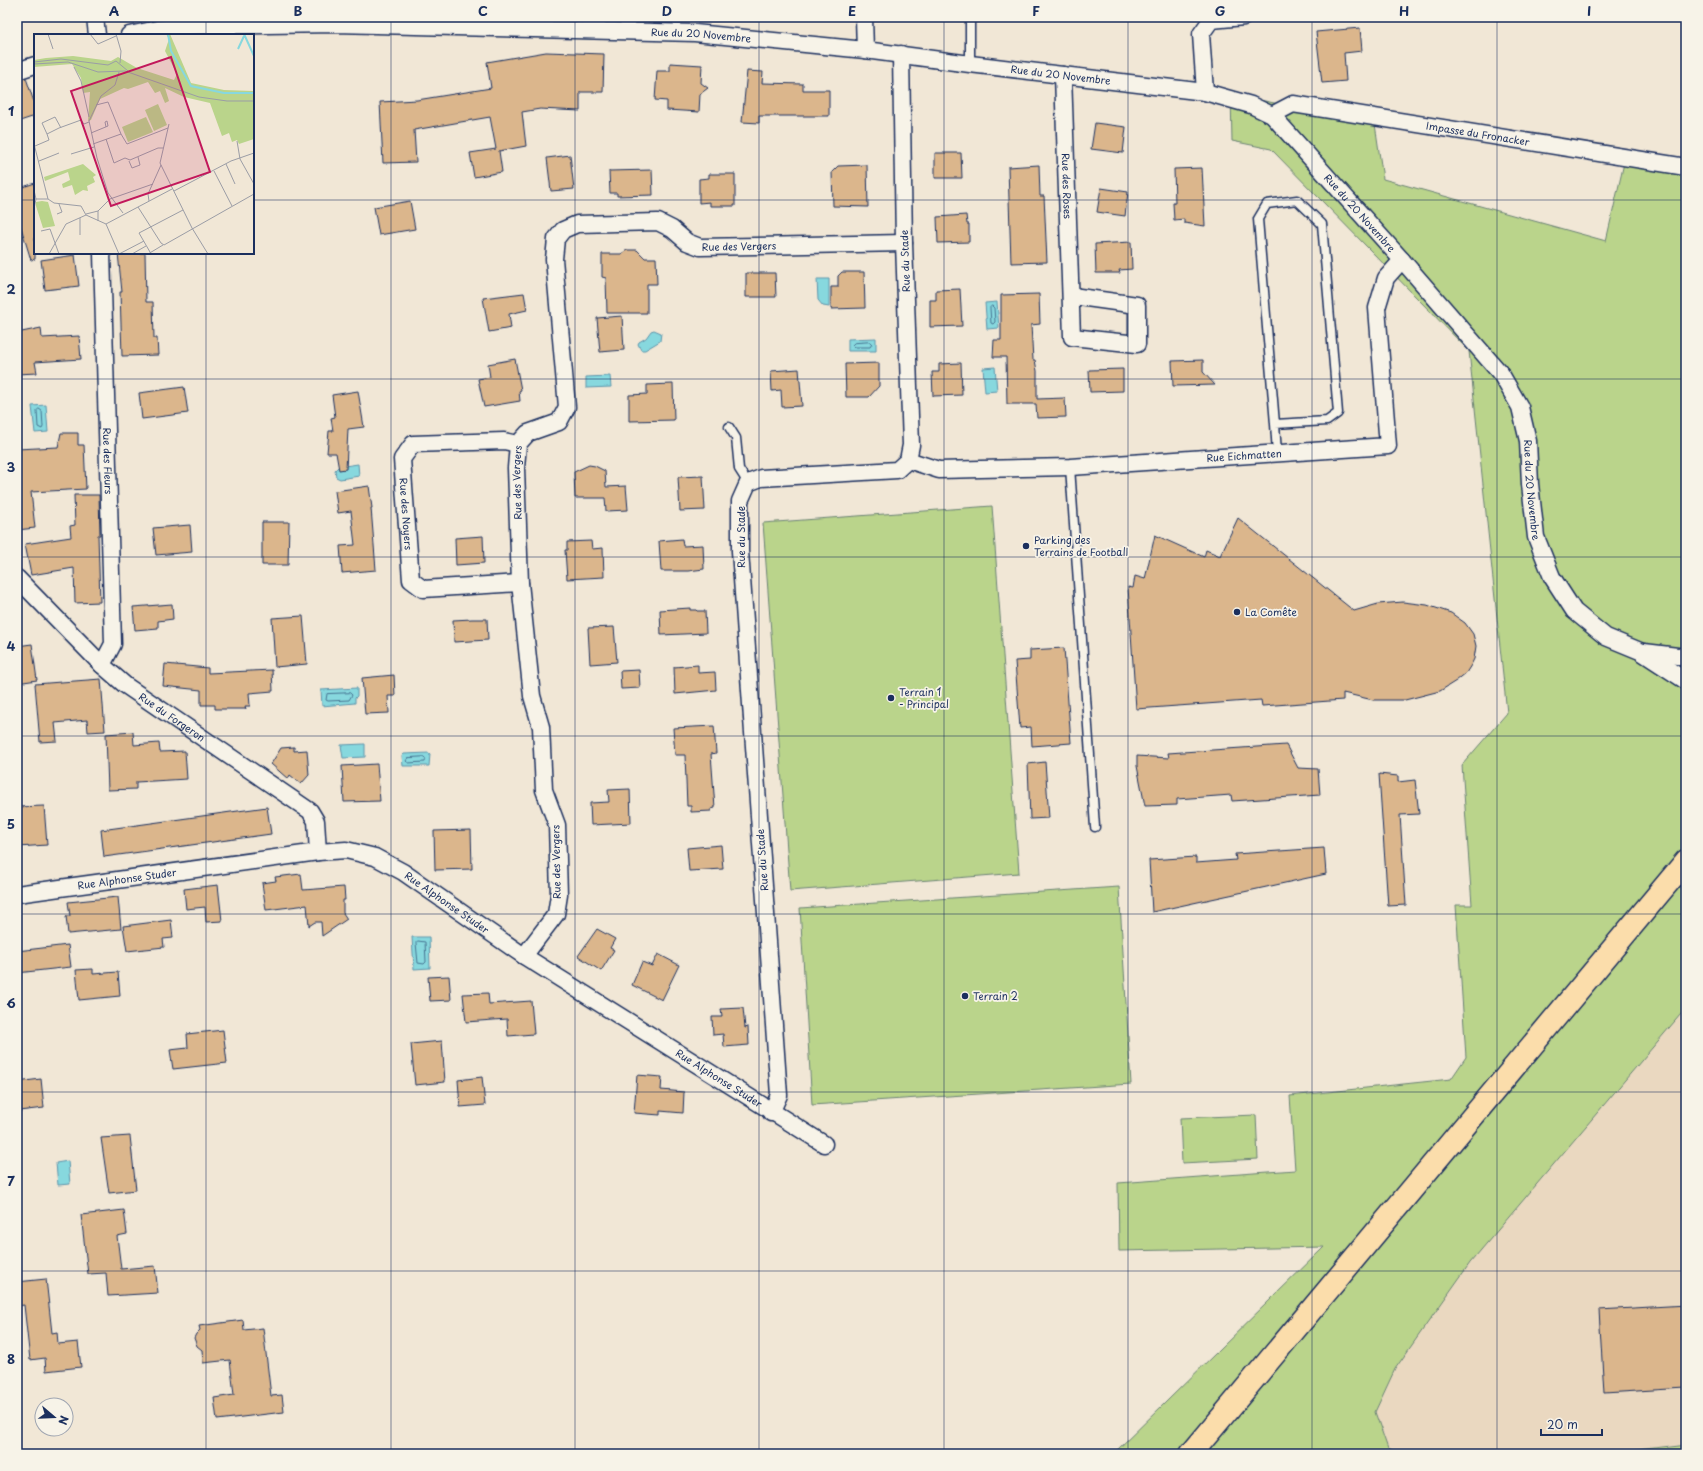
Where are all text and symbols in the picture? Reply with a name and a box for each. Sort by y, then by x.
text: A [109,1,119,20]
text: B [294,1,303,20]
text: C [478,1,488,20]
text: D [662,1,672,20]
text: E [848,1,856,20]
text: F [1032,1,1040,20]
text: G [1215,1,1225,20]
text: H [1399,1,1409,20]
text: I [1587,1,1591,20]
street label: Rue du 20 Novembre [651,24,752,46]
inset map [34,34,254,254]
street label: Rue du 20 Novembre [1010,61,1112,88]
text: 1 [8,101,14,120]
street label: Impasse du Fronacker [1425,117,1531,149]
street label: Rue des Roses [1059,153,1076,219]
street label: Rue du 20 Novembre [1321,170,1400,256]
street label: Rue du Stade [896,230,913,292]
street label: Rue des Vergers [702,237,777,254]
text: 2 [6,279,16,298]
street label: Rue des Fleurs [100,427,117,495]
street label: Rue du 20 Novembre [1521,439,1545,543]
street label: Rue des Vergers [508,444,525,520]
street label: Rue Eichmatten [1206,445,1282,465]
text: 3 [7,457,16,476]
street label: Rue des Noyers [396,477,417,551]
street label: Rue du Stade [733,506,748,568]
place label: Parking des Terrains de Football [1034,532,1129,559]
marker: Parking des Terrains de Football [1021,541,1031,551]
place label: La Comête [1245,604,1297,619]
marker: La Comête [1232,607,1242,617]
text: 4 [7,636,16,655]
place label: Terrain 1 - Principal [899,684,949,711]
street label: Rue du Forgeron [136,689,209,745]
marker: Terrain 1 - Principal [886,693,896,703]
text: 5 [7,814,15,833]
street label: Rue des Vergers [547,824,564,899]
street label: Rue du Stade [752,828,771,892]
street label: Rue Alphonse Studer [76,864,178,892]
street label: Rue Alphonse Studer [402,867,493,937]
place label: Terrain 2 [973,988,1018,1003]
marker: Terrain 2 [960,991,970,1001]
text: 6 [6,993,16,1012]
street label: Rue Alphonse Studer [673,1045,766,1111]
text: 7 [7,1171,15,1190]
text: 8 [7,1349,15,1368]
north arrow [34,1397,74,1437]
scale bar [1541,1411,1602,1437]
text: N [54,1414,73,1428]
text: 20 m [1547,1415,1578,1433]

